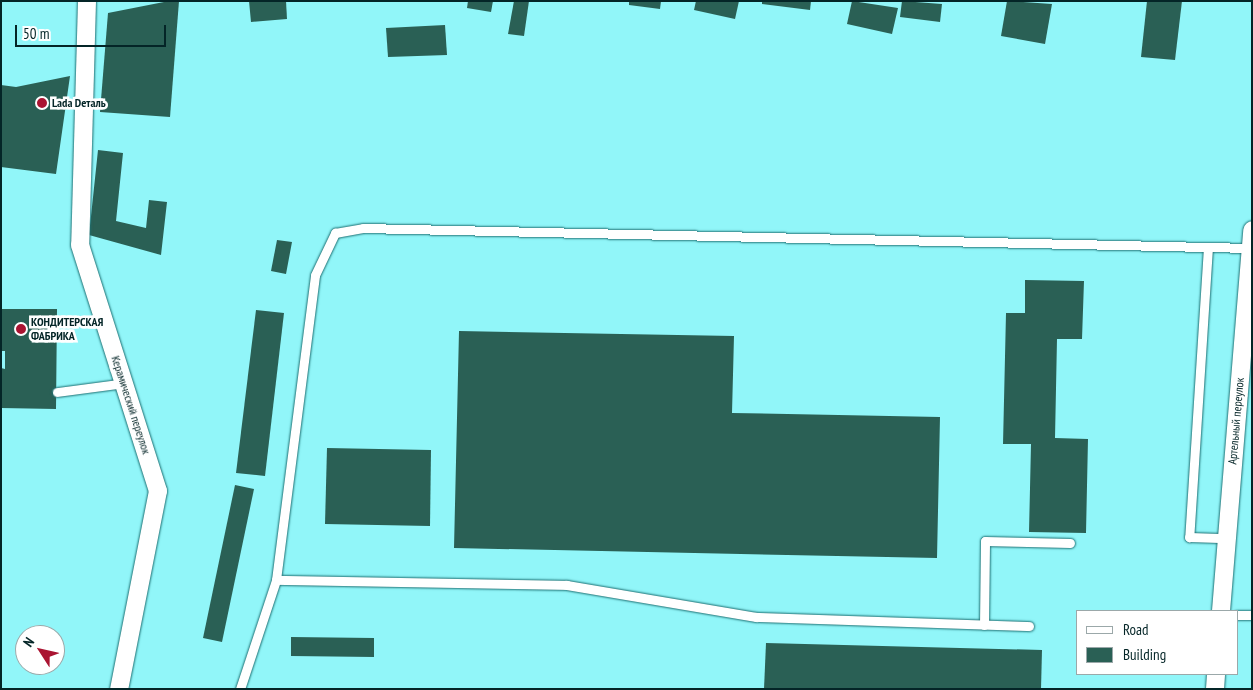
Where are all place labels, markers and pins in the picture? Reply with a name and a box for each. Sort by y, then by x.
place label: Lada Dеталь [52,96,106,110]
marker: Lada Dеталь [36,97,48,109]
place label: КОНДИТЕРСКАЯ ФАБРИКА [31,315,103,343]
marker: КОНДИТЕРСКАЯ ФАБРИКА [15,323,27,335]

